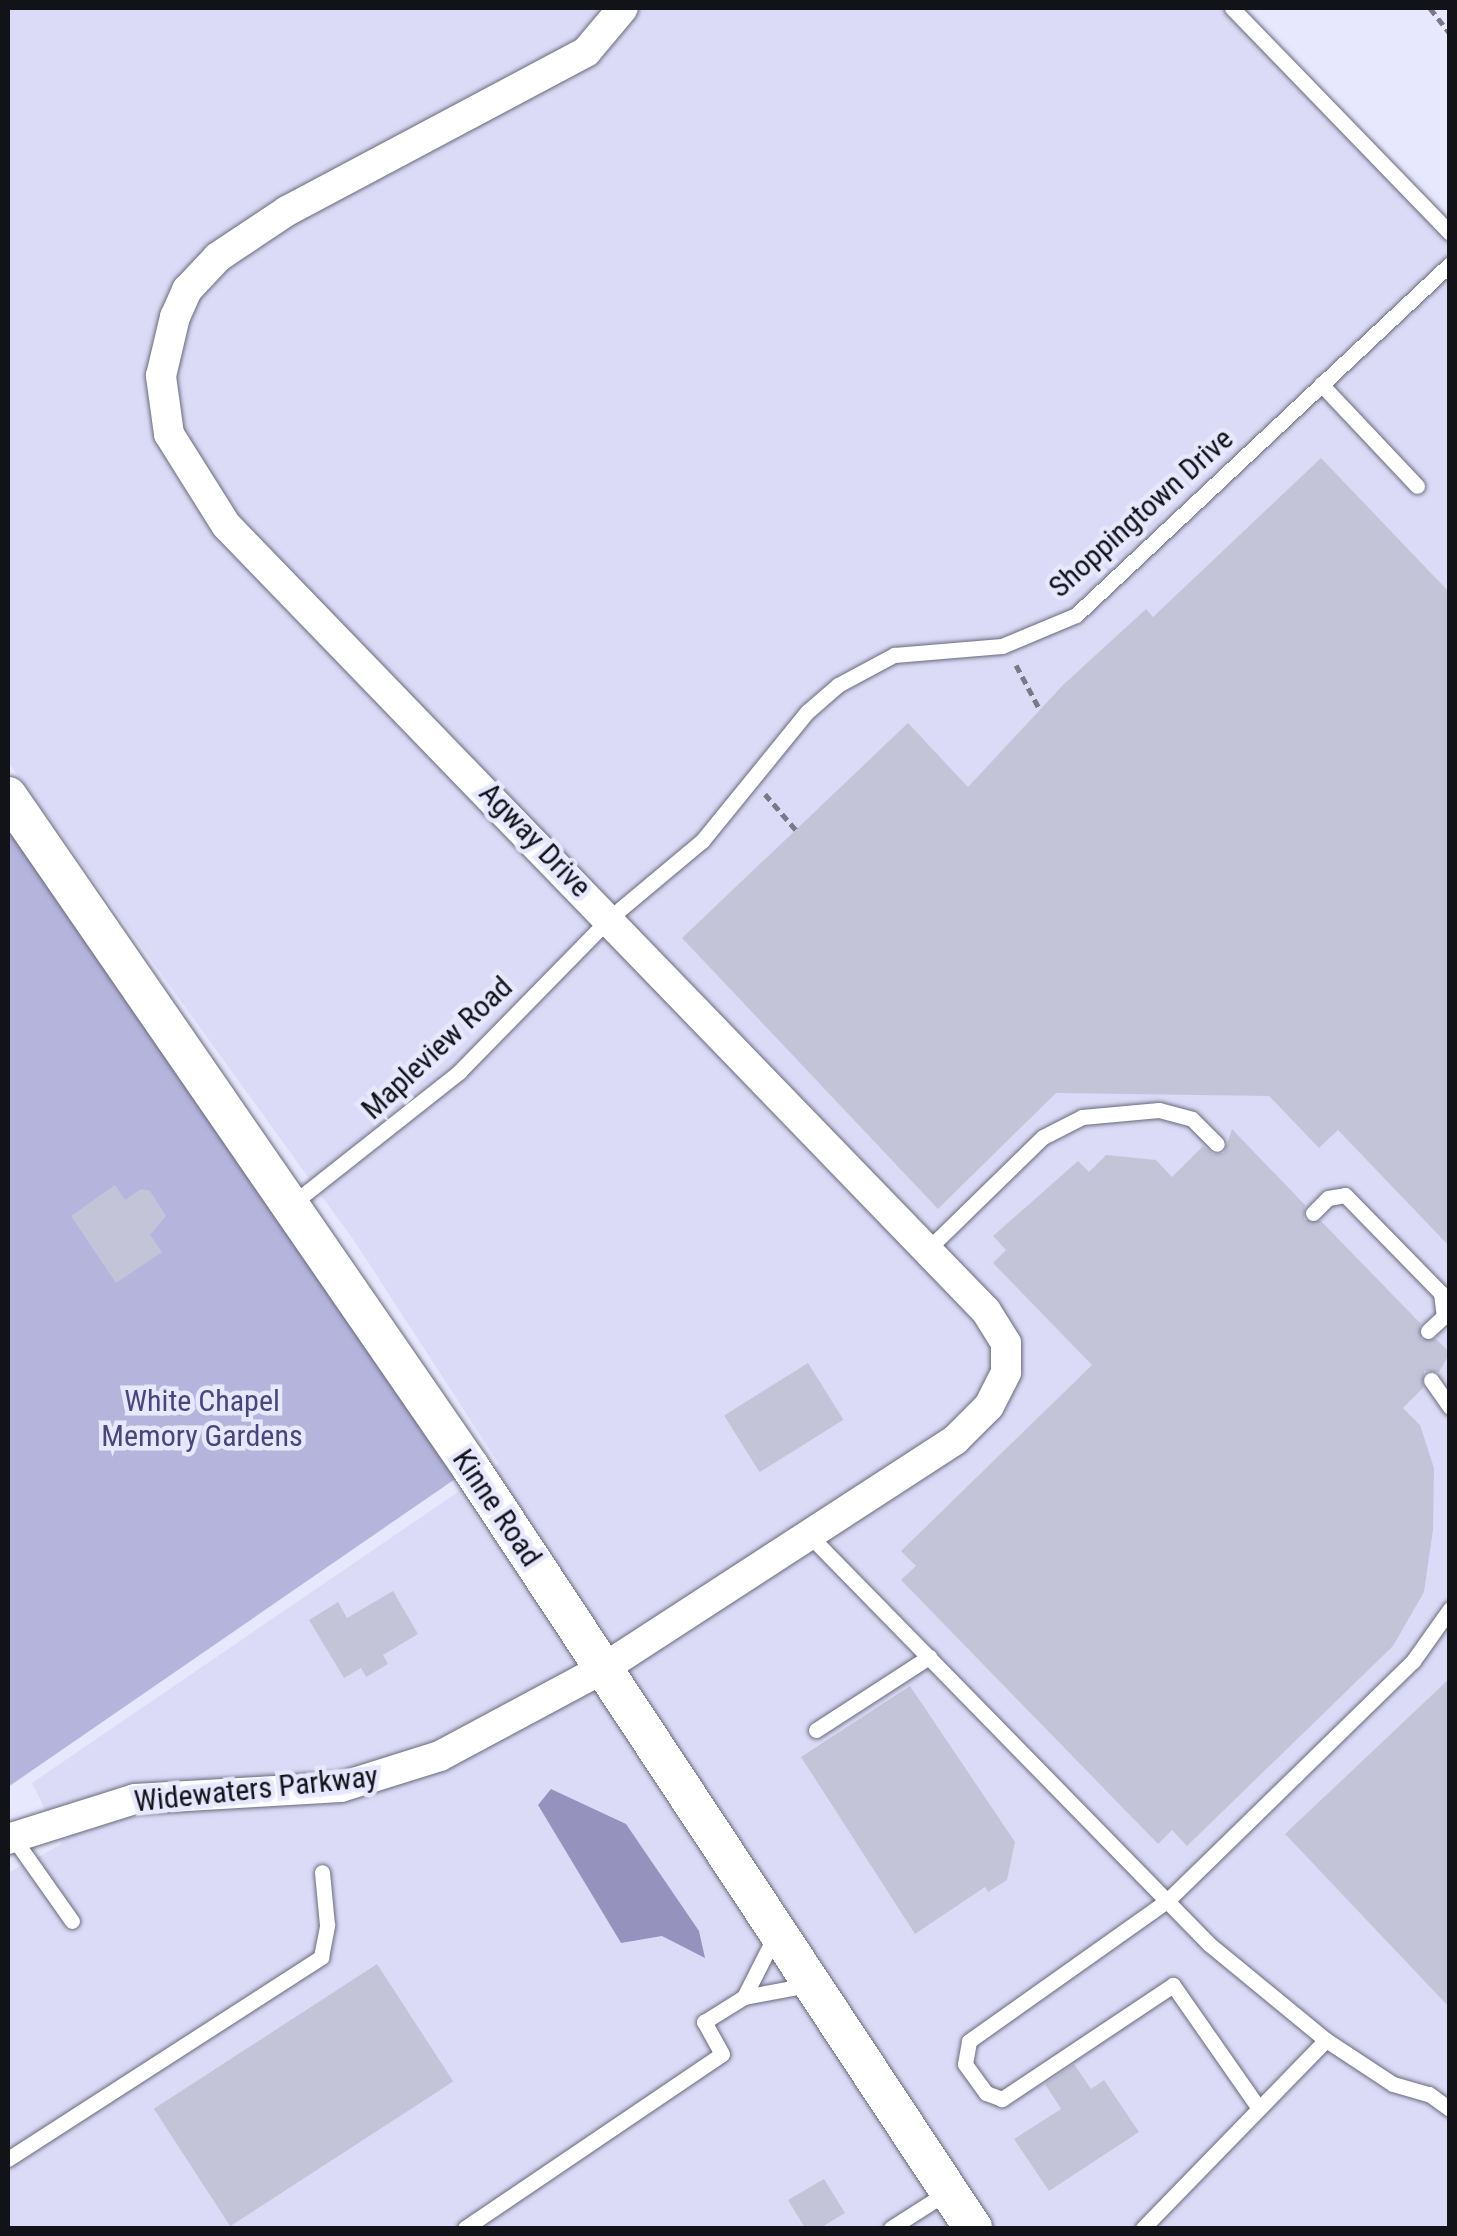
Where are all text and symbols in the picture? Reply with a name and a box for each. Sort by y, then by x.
street label: Shoppingtown Drive [1042,421,1240,605]
street label: Agway Drive [472,775,598,905]
street label: Mapleview Road [354,969,520,1127]
park label: White Chapel Memory Gardens [101,1383,303,1454]
street label: Kinne Road [445,1443,549,1573]
street label: Widewaters Parkway [132,1758,380,1820]

